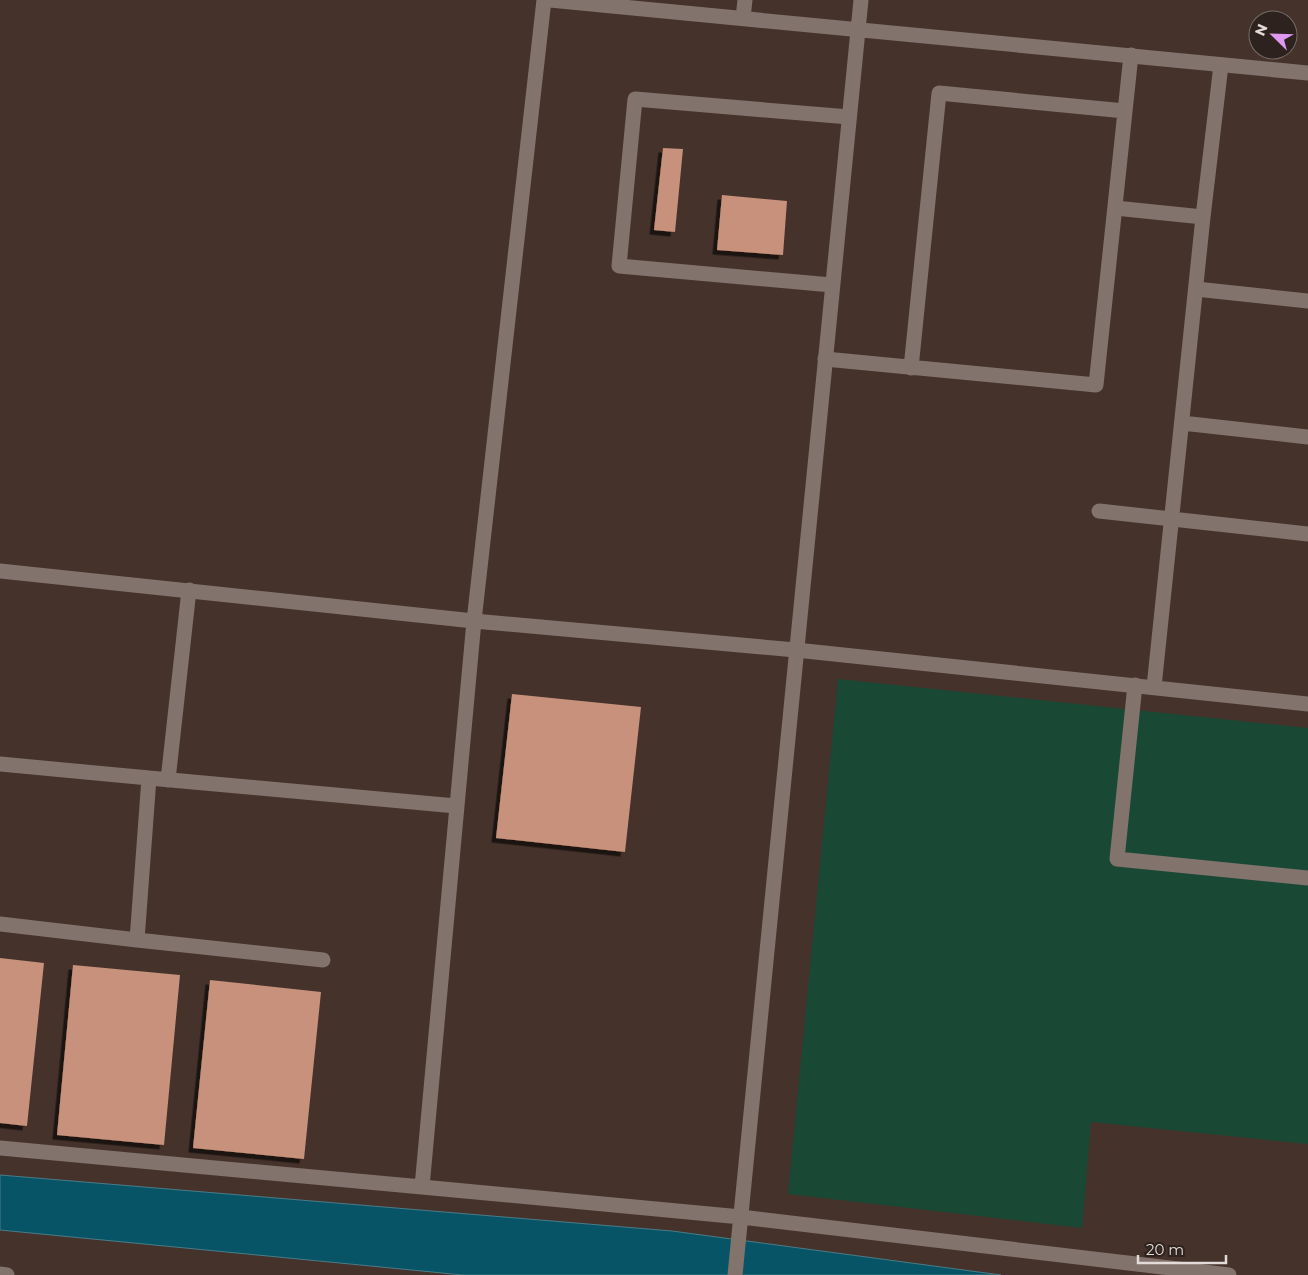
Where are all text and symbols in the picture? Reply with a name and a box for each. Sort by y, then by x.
north arrow [1248,10,1298,60]
text: N [1251,21,1272,39]
scale bar [1138,1232,1226,1264]
text: 20 m [1146,1240,1184,1259]

